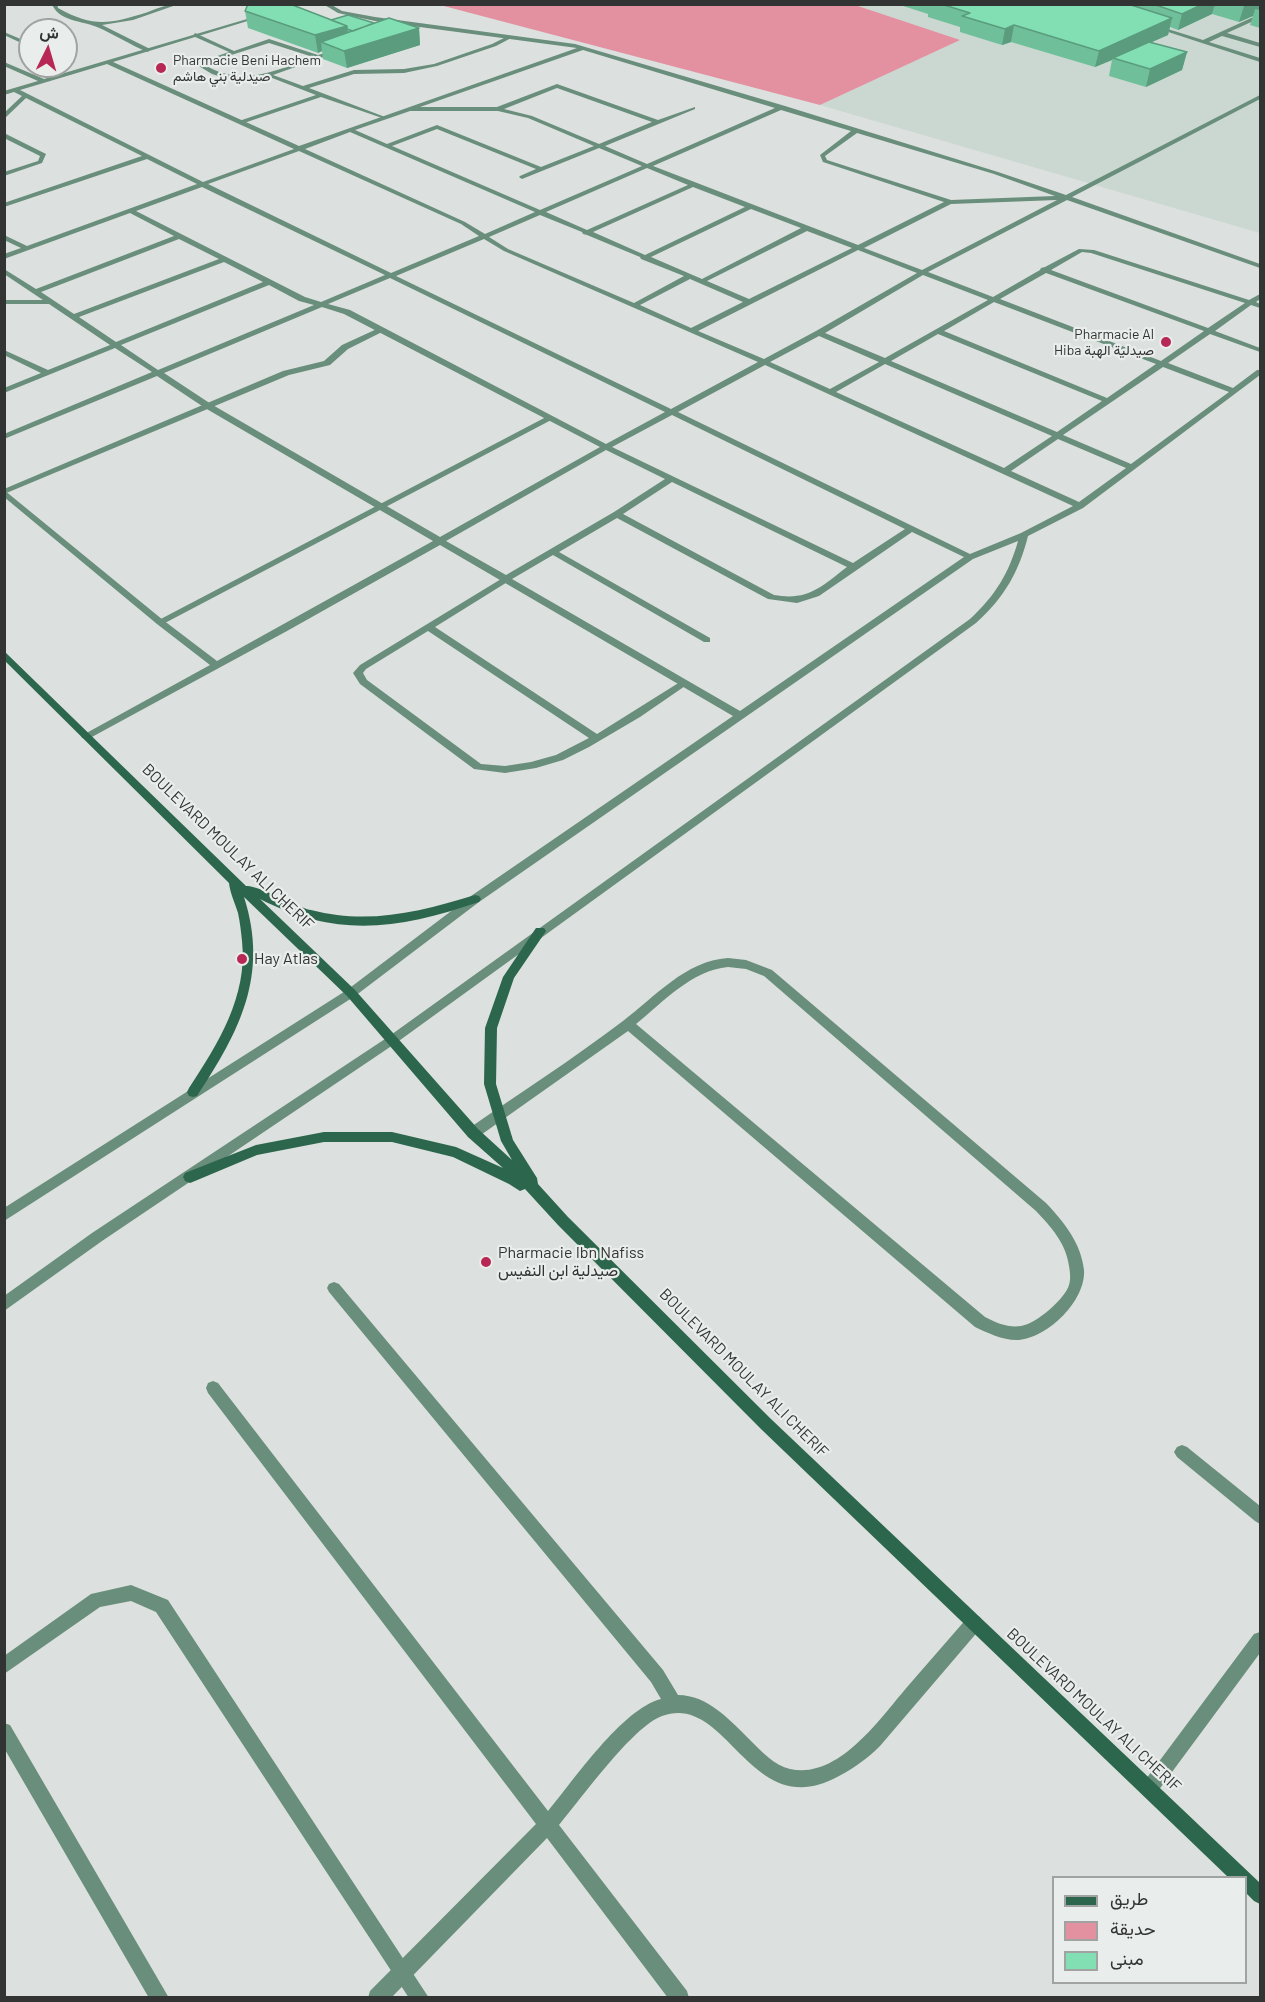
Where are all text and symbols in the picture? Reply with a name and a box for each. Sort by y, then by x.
north arrow [18,18,78,78]
text: ش [39,21,60,42]
place label: Pharmacie Beni Hachem صيدلية بني هاشم [173,52,321,84]
marker: Pharmacie Beni Hachem صيدلية بني هاشم [154,61,168,75]
place label: Pharmacie Al Hiba صيدلية الهبة [1054,326,1154,358]
marker: Pharmacie Al Hiba صيدلية الهبة [1159,335,1173,349]
street label: BOULEVARD MOULAY ALI CHERIF [138,760,318,934]
place label: Hay Atlas [254,949,318,969]
marker: Hay Atlas [235,952,249,966]
place label: Pharmacie Ibn Nafiss صيدلية ابن النفيس [498,1243,644,1281]
marker: Pharmacie Ibn Nafiss صيدلية ابن النفيس [479,1255,493,1269]
street label: BOULEVARD MOULAY ALI CHERIF [655,1284,833,1462]
street label: BOULEVARD MOULAY ALI CHERIF [1003,1624,1185,1796]
legend [1052,1876,1247,1984]
text: طريق [1110,1887,1148,1909]
text: حديقة [1110,1917,1156,1939]
text: مبنى [1110,1947,1144,1969]

